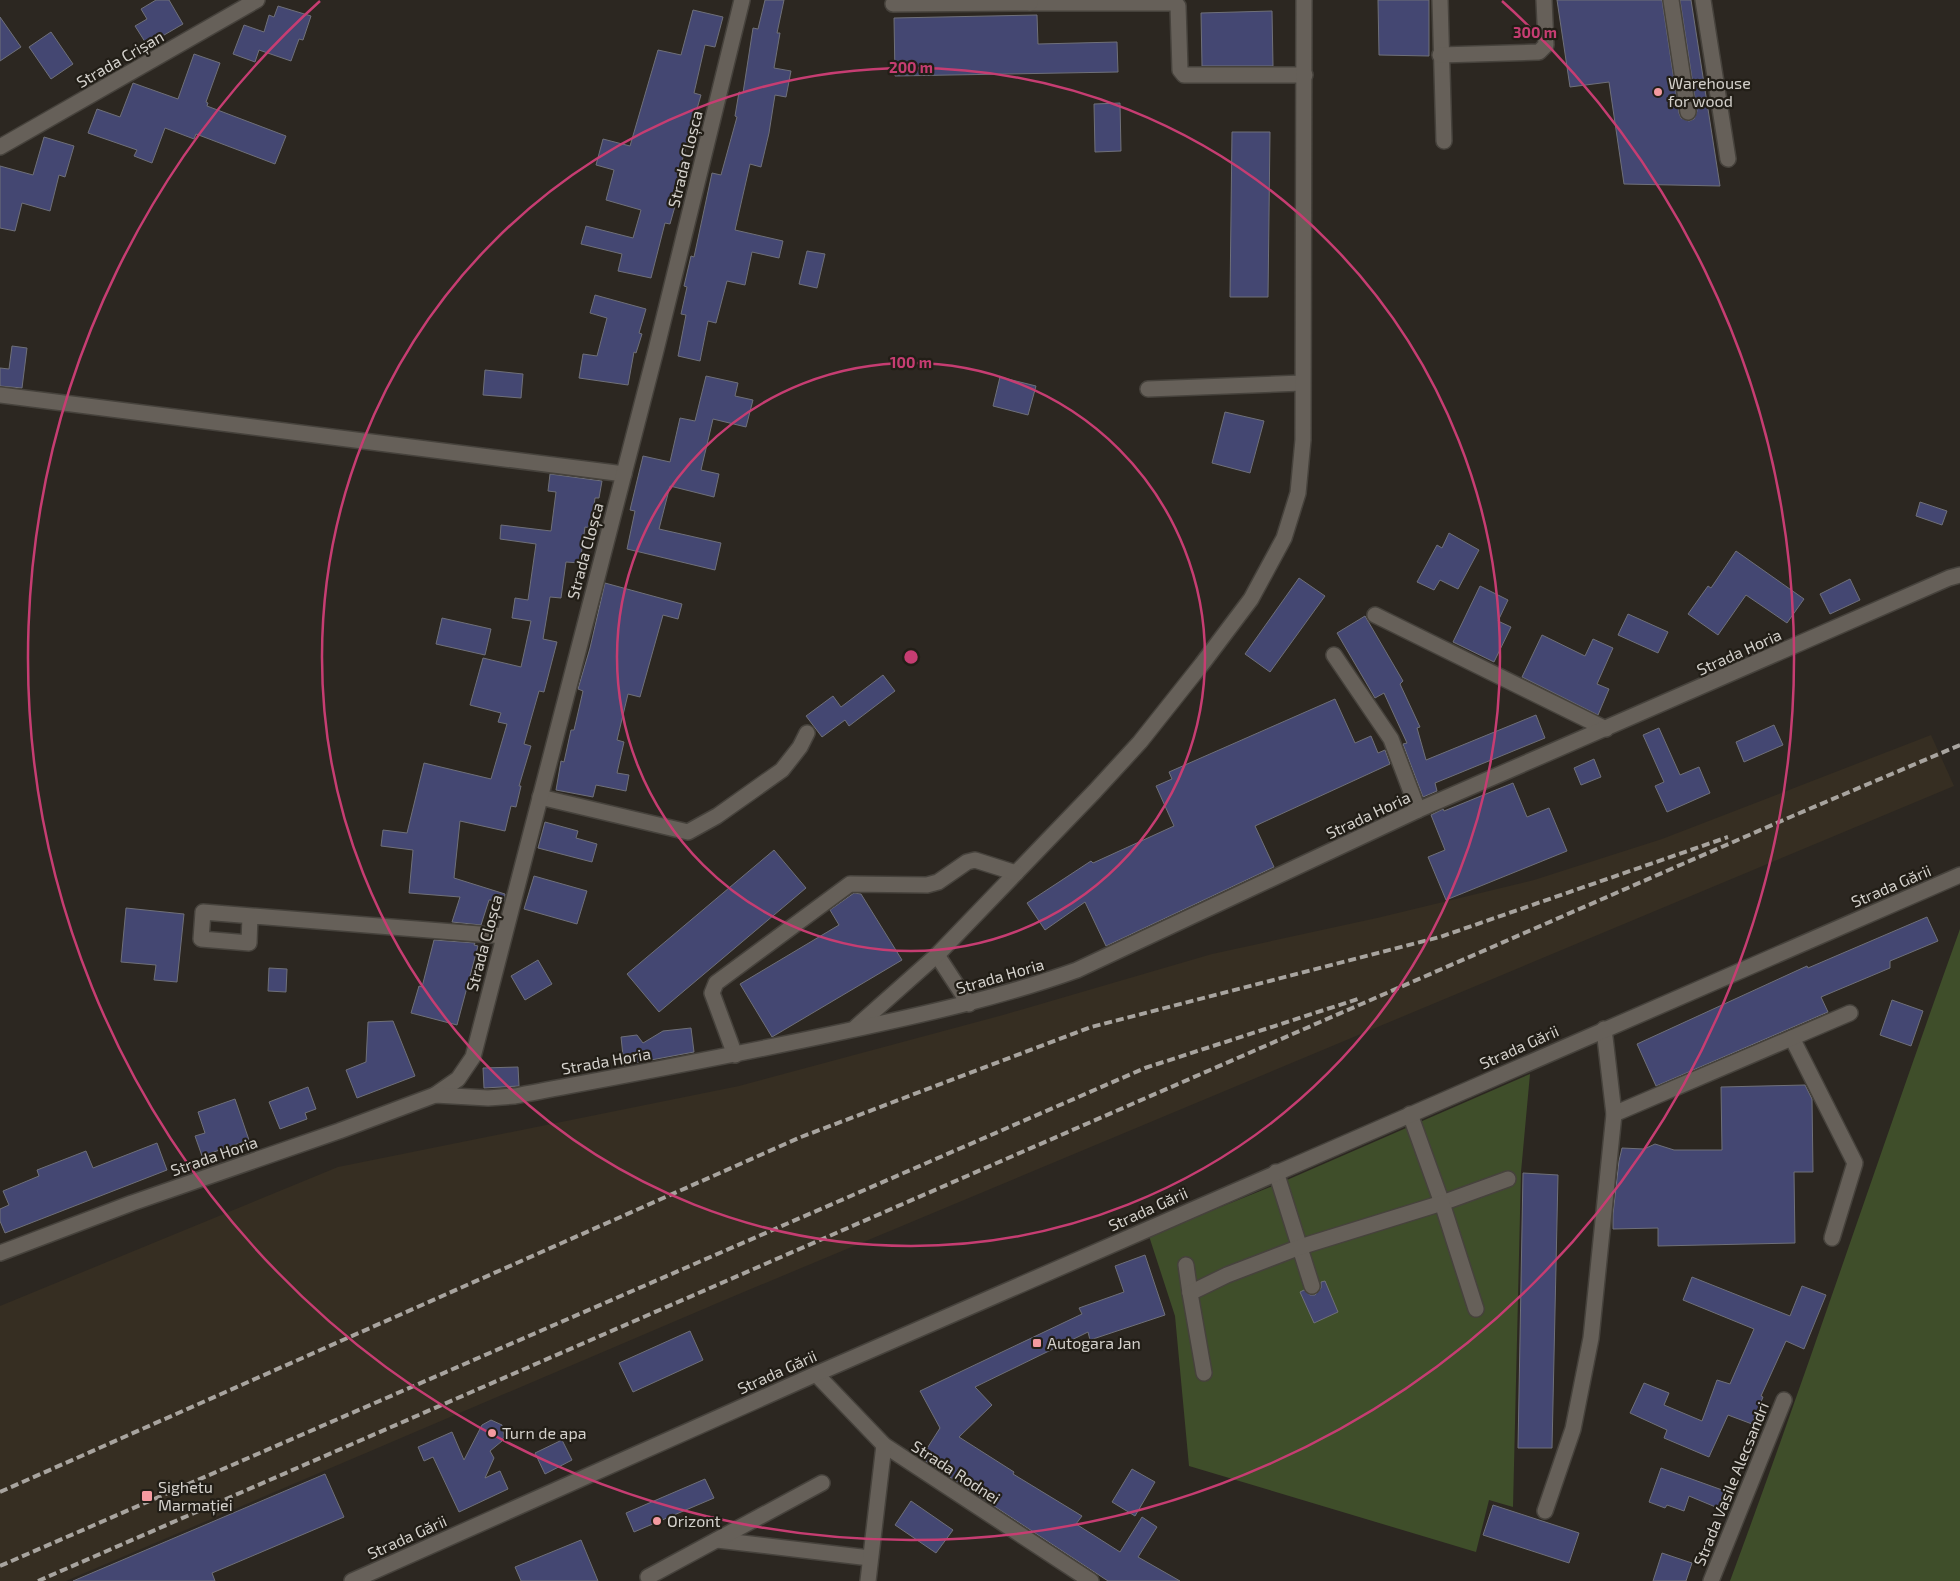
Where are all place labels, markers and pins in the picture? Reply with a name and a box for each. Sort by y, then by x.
place label: Warehouse for wood [1668,73,1751,110]
marker: Warehouse for wood [1652,86,1664,98]
centre of rings [902,648,920,666]
place label: Autogara Jan [1047,1333,1141,1352]
marker: Autogara Jan [1031,1337,1043,1349]
place label: Turn de apa [502,1423,586,1442]
marker: Turn de apa [486,1427,498,1439]
place label: Sighetu Marmației [158,1477,233,1516]
marker: Sighetu Marmației [140,1489,154,1503]
place label: Orizont [667,1511,721,1530]
marker: Orizont [651,1515,663,1527]

